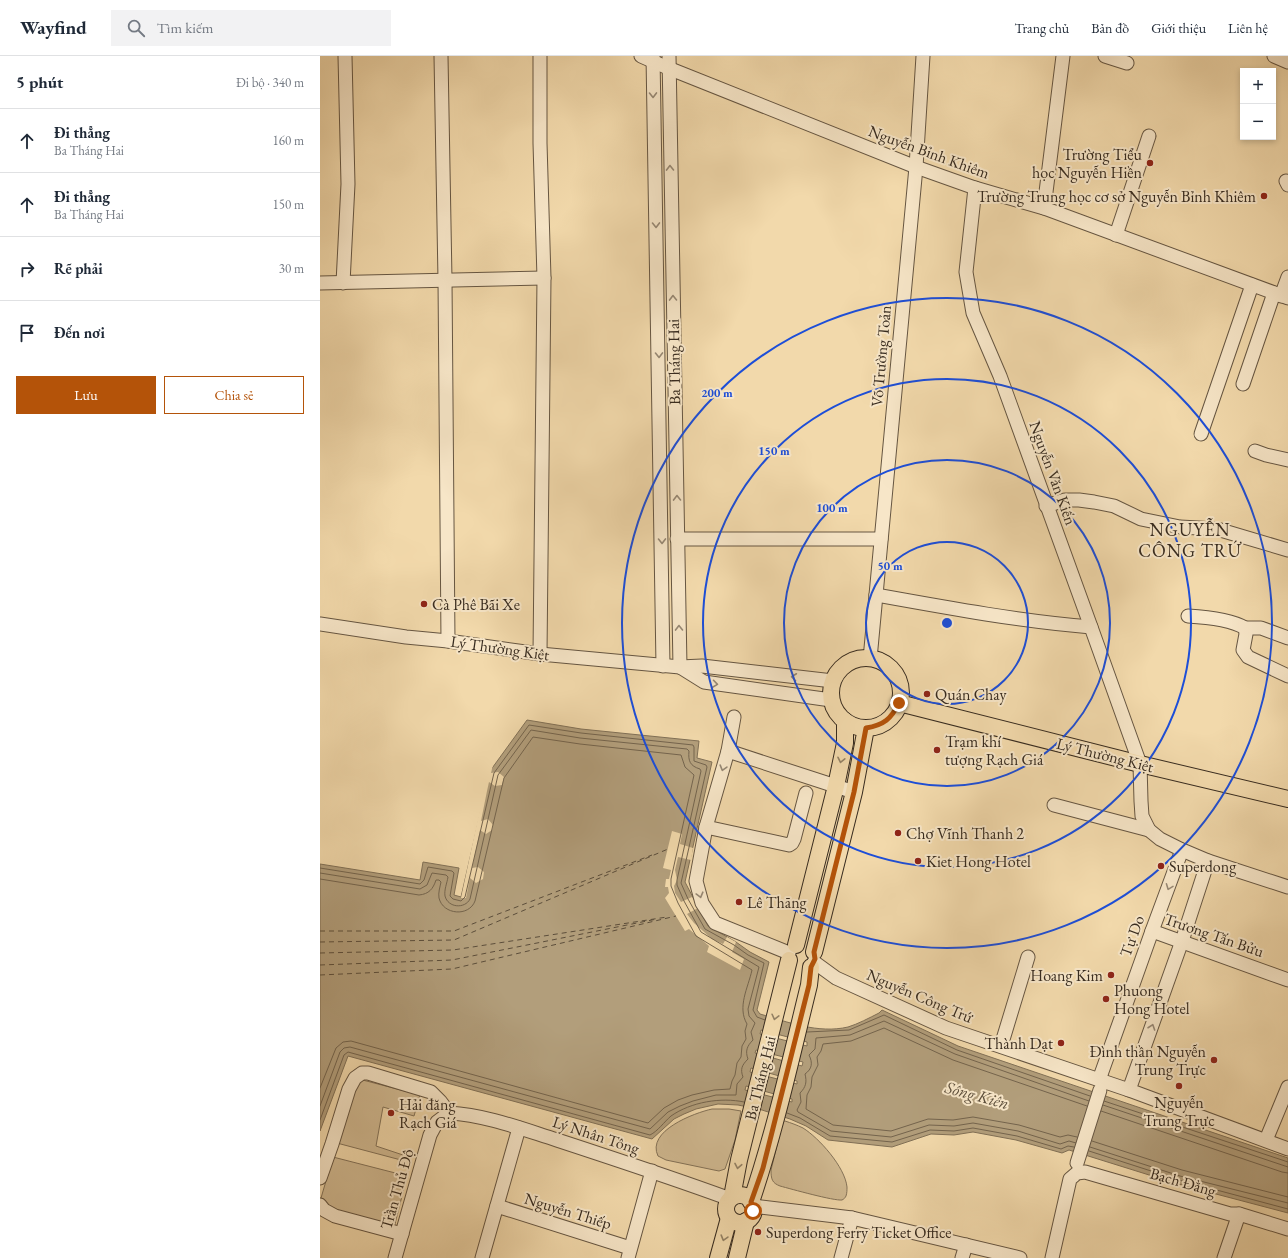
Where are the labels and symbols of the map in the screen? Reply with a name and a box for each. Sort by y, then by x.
one-way arrow [649,92,658,98]
street label: Nguyễn Bỉnh Khiêm [865,120,993,184]
place label: Trường Tiểu học Nguyễn Hiền [1032,144,1143,183]
marker: Trường Tiểu học Nguyễn Hiền [1145,158,1155,168]
one-way arrow [666,165,674,171]
place label: Trường Trung học cơ sở Nguyễn Bỉnh Khiêm [977,186,1257,207]
marker: Trường Trung học cơ sở Nguyễn Bỉnh Khiêm [1259,191,1269,201]
one-way arrow [652,222,660,228]
one-way arrow [668,295,677,301]
street label: Võ Trường Toản [866,304,896,408]
street label: Ba Tháng Hai [663,319,685,405]
one-way arrow [655,352,663,358]
text: 200 m [701,385,733,401]
street label: Nguyễn Văn Kiến [1024,418,1082,528]
text: 150 m [758,443,790,459]
one-way arrow [672,495,681,501]
text: 100 m [816,500,848,516]
district label: NGUYỄN CÔNG TRỨ [1138,517,1243,562]
one-way arrow [657,538,666,544]
text: 50 m [877,558,903,574]
place label: Cà Phê Bãi Xe [432,594,520,615]
marker: Cà Phê Bãi Xe [419,599,429,609]
centre of rings [940,616,954,630]
one-way arrow [675,625,683,631]
street label: Lý Thường Kiệt [449,631,551,665]
one-way arrow [791,672,797,681]
one-way arrow [712,679,718,688]
place label: Quán Chay [935,684,1007,705]
marker: Quán Chay [922,689,932,699]
route end [890,694,908,712]
place label: Trạm khí tượng Rạch Giá [945,731,1044,770]
street label: Lý Thường Kiệt [1054,733,1156,777]
marker: Trạm khí tượng Rạch Giá [932,745,942,755]
one-way arrow [838,757,846,763]
one-way arrow [719,765,728,772]
place label: Chợ Vĩnh Thanh 2 [906,823,1024,844]
marker: Chợ Vĩnh Thanh 2 [893,828,903,838]
place label: Kiet Hong Hotel [926,851,1031,872]
marker: Kiet Hong Hotel [913,856,923,866]
place label: Superdong [1169,856,1237,877]
marker: Superdong [1156,861,1166,871]
one-way arrow [1165,883,1173,890]
one-way arrow [695,891,703,898]
place label: Lê Thāng [747,892,808,913]
marker: Lê Thāng [734,897,744,907]
street label: Trương Tấn Bửu [1161,908,1267,962]
street label: Tự Do [1115,912,1149,960]
street label: Nguyễn Công Trứ [863,964,977,1028]
place label: Hoang Kim [1030,965,1104,986]
marker: Hoang Kim [1106,970,1116,980]
place label: Phuong Hong Hotel [1114,980,1190,1019]
marker: Phuong Hong Hotel [1101,994,1111,1004]
one-way arrow [771,1013,780,1020]
one-way arrow [1147,1023,1155,1030]
place label: Thành Dạt [984,1033,1053,1054]
street label: Ba Tháng Hai [739,1034,781,1122]
marker: Thành Dạt [1056,1038,1066,1048]
place label: Đình thần Nguyễn Trung Trực [1089,1041,1207,1080]
marker: Đình thần Nguyễn Trung Trực [1209,1055,1219,1065]
water label: Sông Kiên [942,1076,1011,1114]
marker: Nguyễn Trung Trực [1174,1081,1184,1091]
place label: Nguyễn Trung Trực [1143,1092,1215,1131]
place label: Hải đăng Rạch Giá [399,1094,457,1133]
marker: Hải đăng Rạch Giá [386,1108,396,1118]
street label: Lý Nhân Tông [550,1111,643,1159]
street label: Trần Thủ Độ [375,1146,419,1232]
one-way arrow [735,1163,743,1169]
street label: Bạch Đằng [1148,1163,1219,1202]
street label: Nguyễn Thiếp [522,1188,614,1234]
route start [744,1202,762,1220]
place label: Superdong Ferry Ticket Office [766,1222,951,1243]
marker: Superdong Ferry Ticket Office [753,1227,763,1237]
one-way arrow [720,1234,729,1241]

